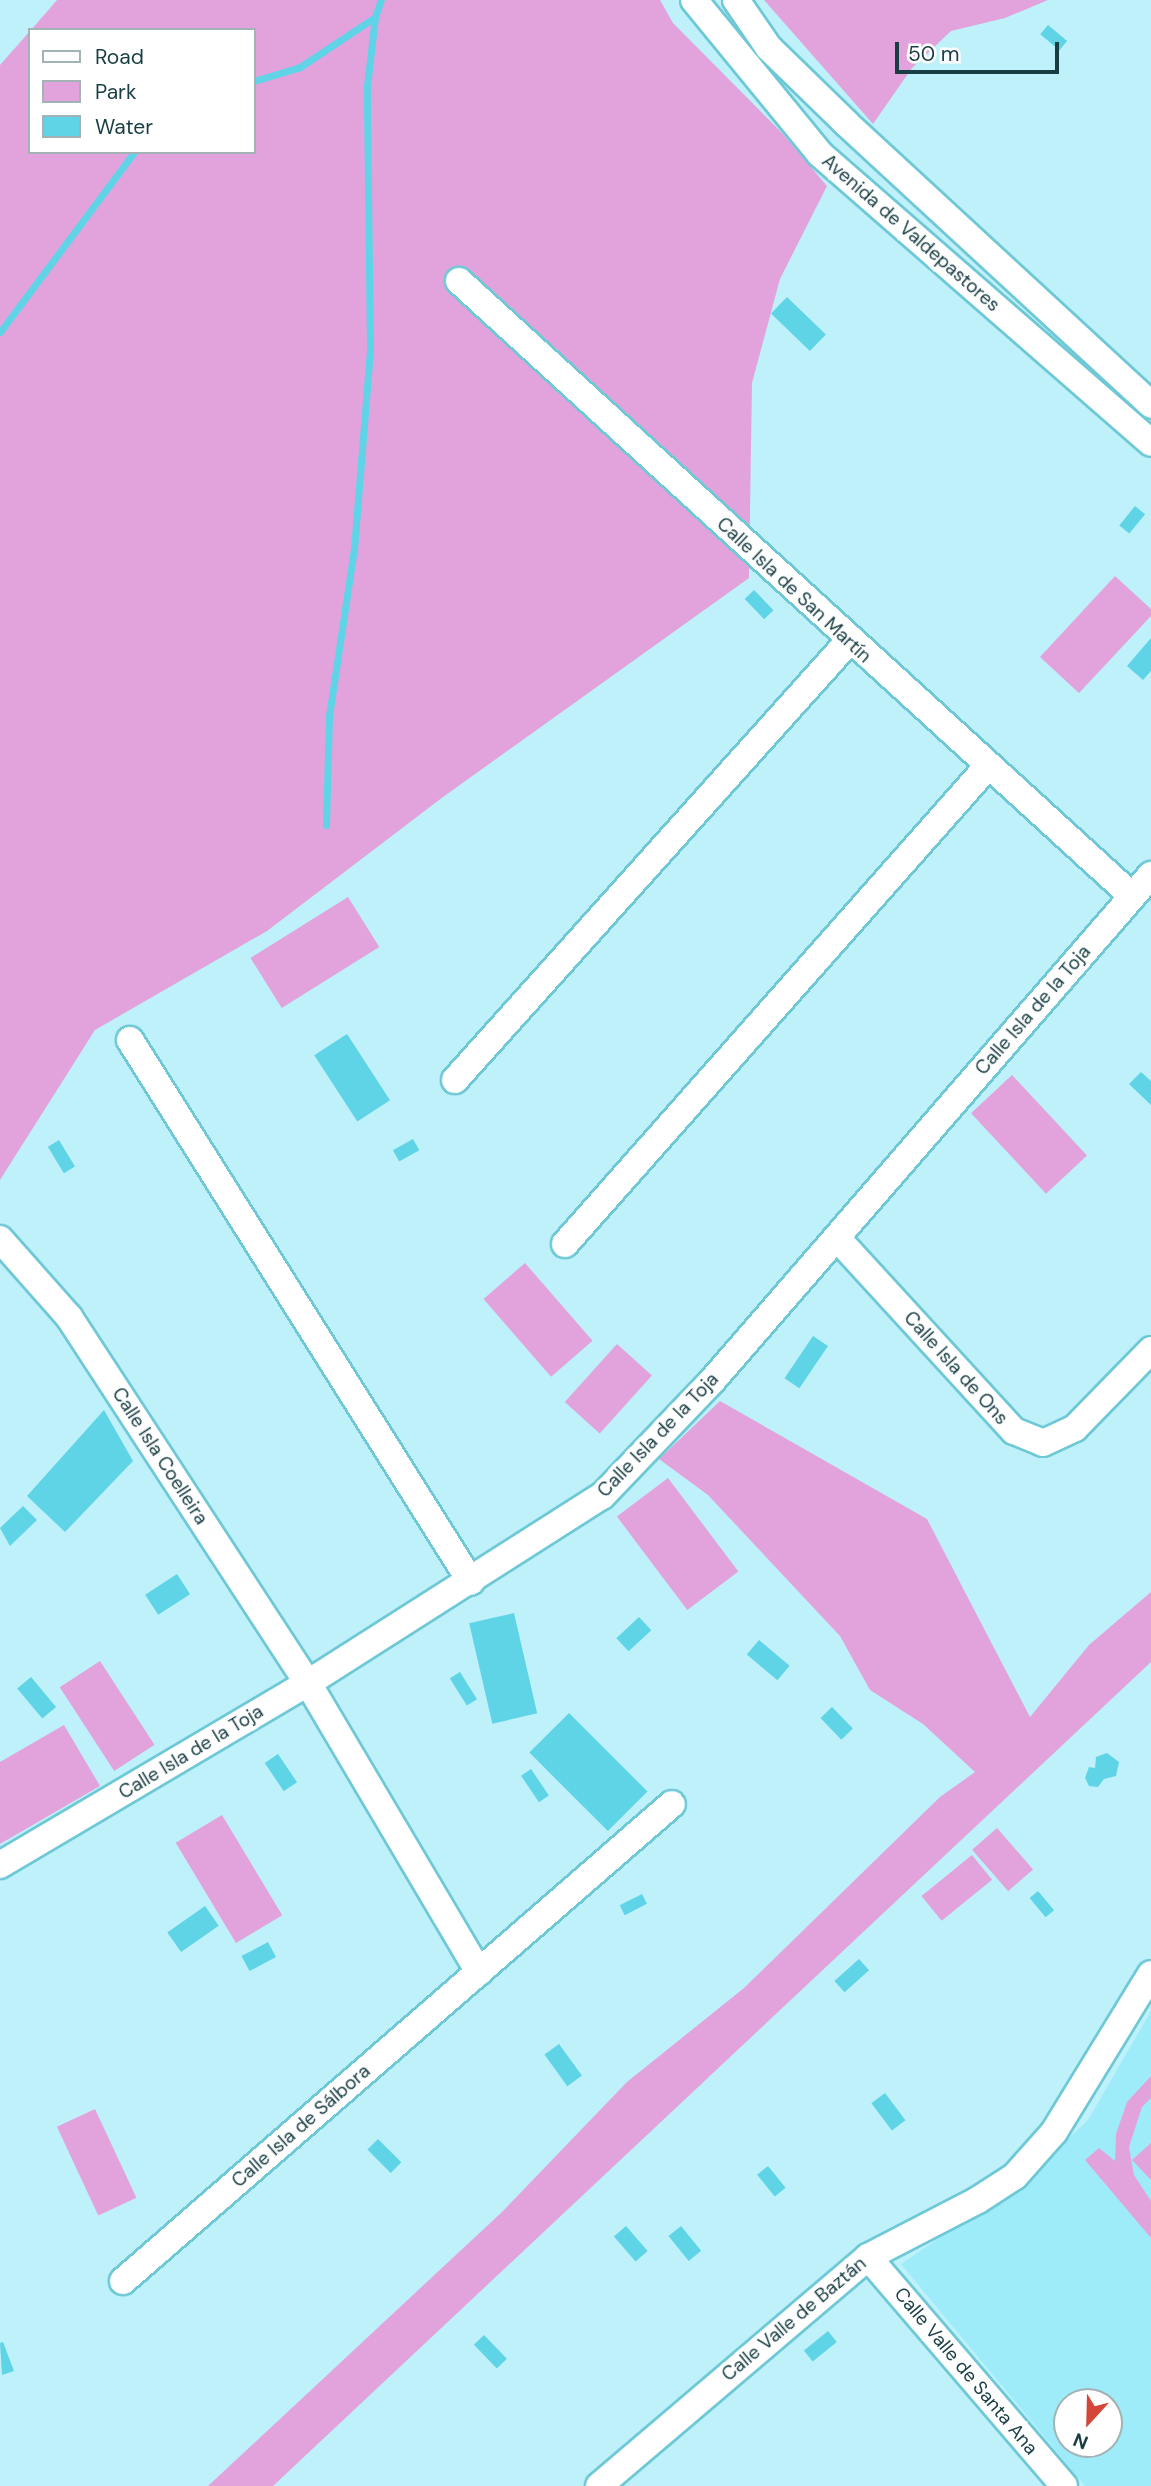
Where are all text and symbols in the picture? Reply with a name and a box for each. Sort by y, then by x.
legend [28,28,256,154]
scale bar [899,28,1064,72]
text: 50 m [908,40,959,68]
text: Road [95,43,144,71]
text: Park [95,78,136,106]
text: Water [95,113,153,141]
street label: Avenida de Valdepastores [817,150,1005,316]
street label: Calle Isla de San Martín [712,512,876,668]
street label: Calle Isla de la Toja [970,940,1096,1080]
street label: Calle Isla de Ons [899,1307,1013,1429]
street label: Calle Isla de la Toja [593,1368,723,1502]
street label: Calle Isla Coelleira [107,1383,213,1529]
street label: Calle Isla de la Toja [115,1700,267,1804]
street label: Calle Isla de Sálbora [227,2060,375,2192]
street label: Calle Valle de Baztán [717,2252,871,2386]
street label: Calle Valle de Santa Ana [889,2283,1043,2459]
north arrow [1053,2388,1123,2458]
text: N [1070,2427,1092,2455]

